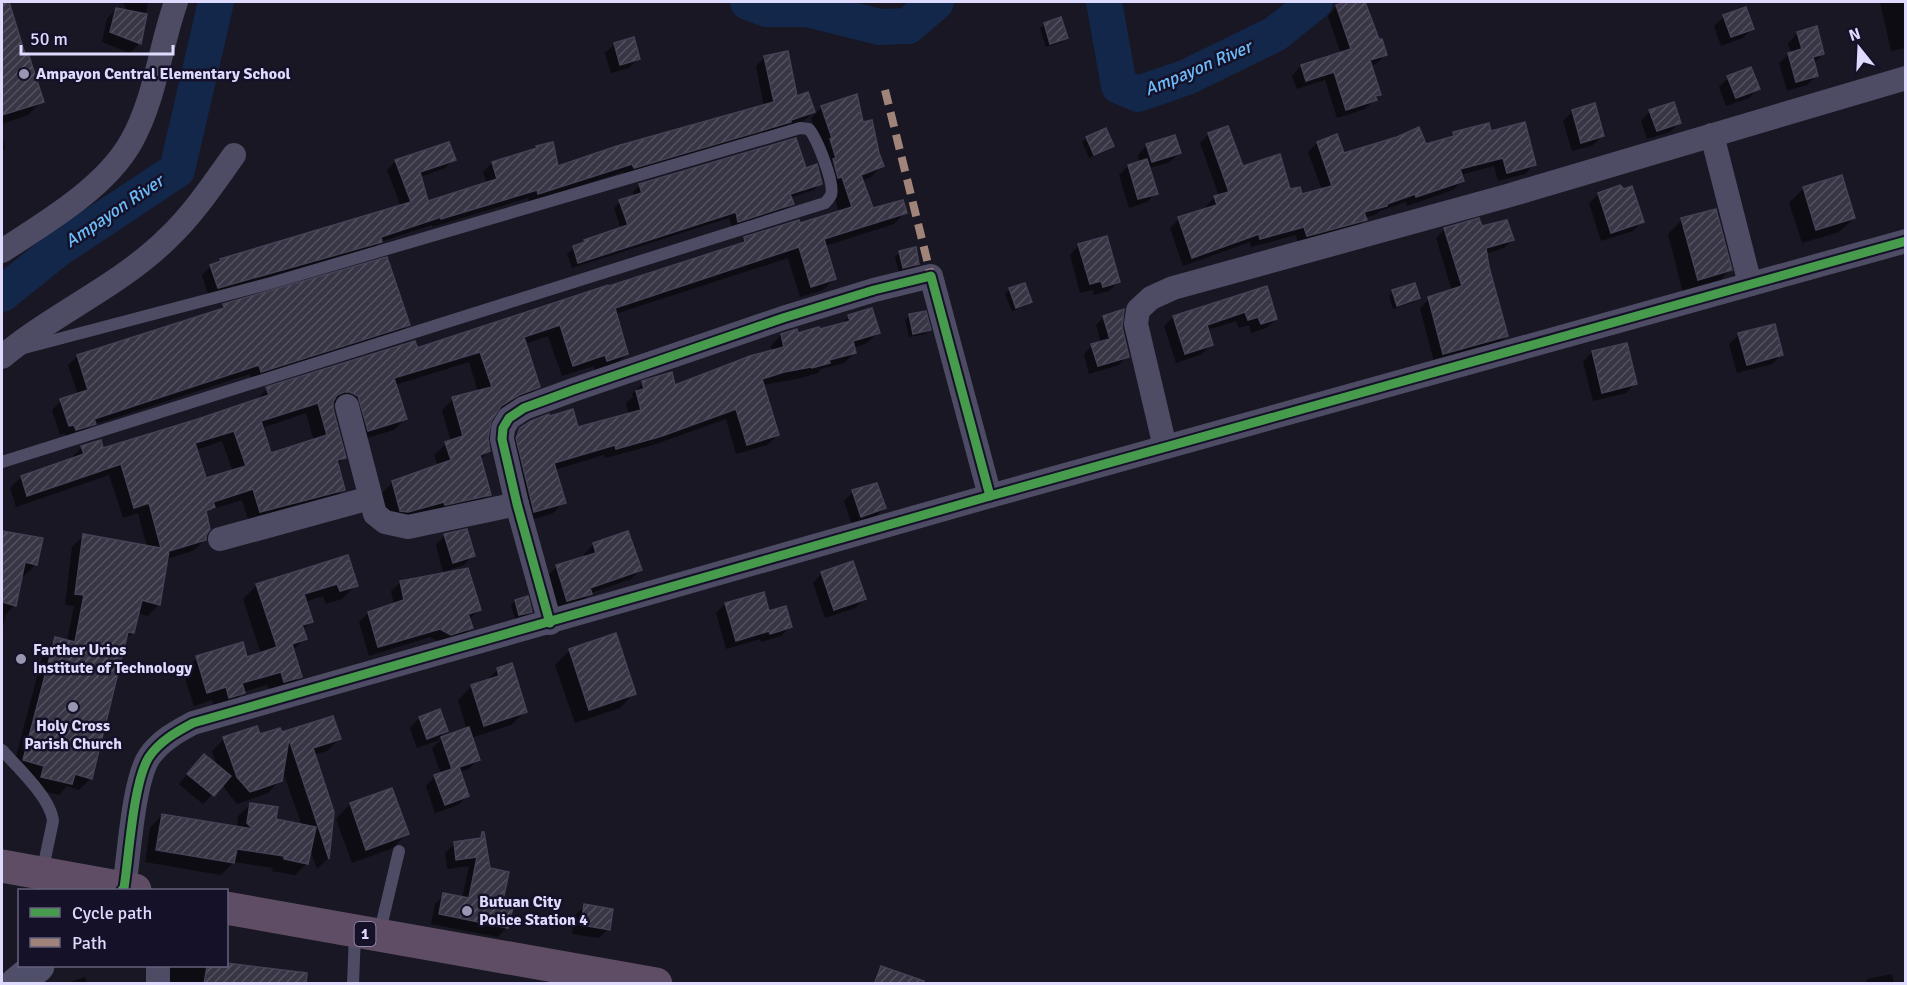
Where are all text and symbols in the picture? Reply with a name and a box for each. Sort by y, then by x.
scale bar [21,18,172,56]
north arrow [1829,18,1889,78]
text: N [1846,23,1863,46]
text: 50 m [30,28,68,50]
water label: Ampayon River [1141,35,1257,100]
place label: Ampayon Central Elementary School [36,64,291,84]
marker: Ampayon Central Elementary School [17,67,31,81]
water label: Ampayon River [60,169,169,252]
place label: Farther Urios Institute of Technology [33,640,192,678]
marker: Farther Urios Institute of Technology [14,652,28,666]
marker: Holy Cross Parish Church [66,700,80,714]
place label: Holy Cross Parish Church [24,716,122,754]
legend [18,889,228,967]
place label: Butuan City Police Station 4 [479,892,588,930]
text: Cycle path [72,902,152,924]
marker: Butuan City Police Station 4 [460,904,474,918]
road number: 1 [354,922,376,946]
text: Path [72,932,107,954]

